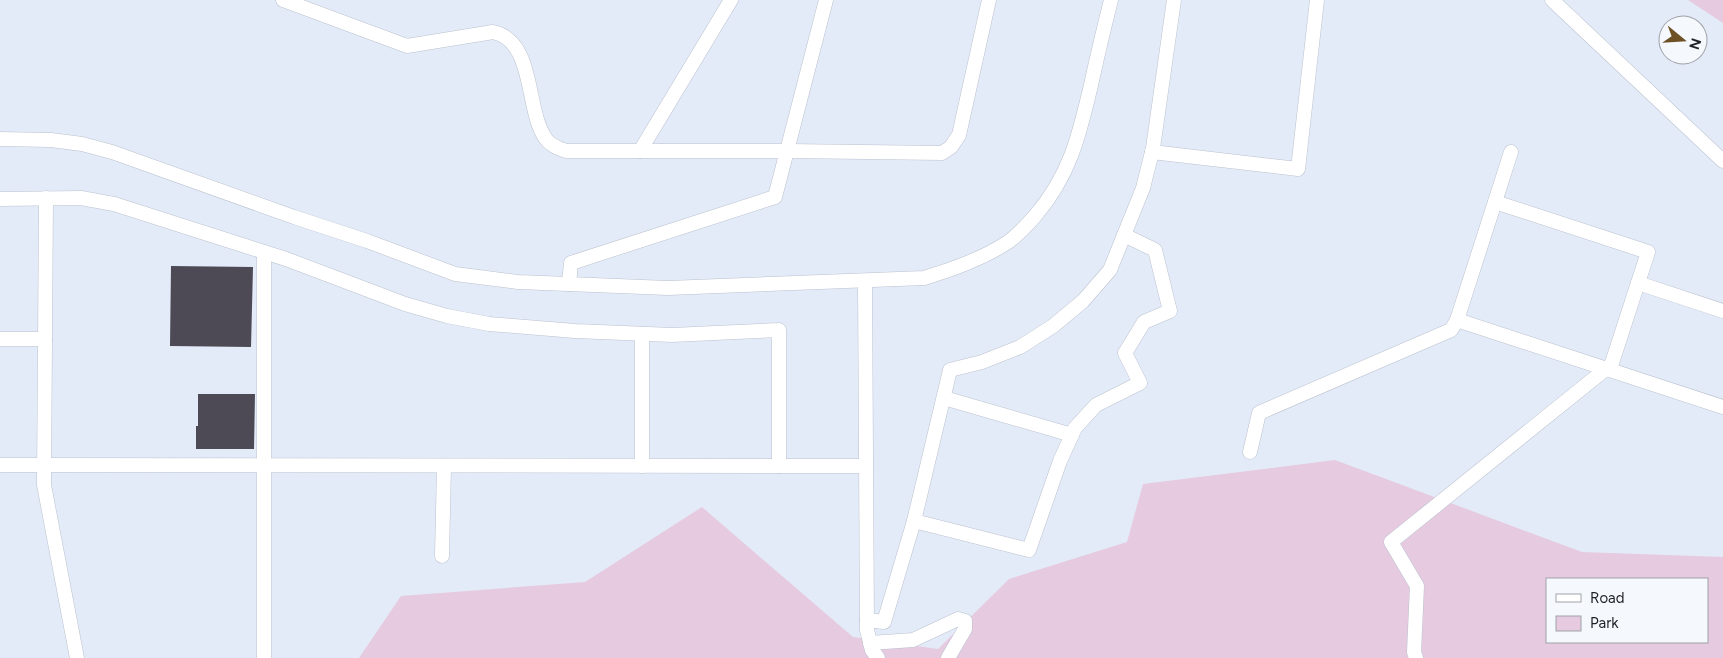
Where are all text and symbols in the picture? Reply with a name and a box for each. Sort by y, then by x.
north arrow [1658,15,1708,65]
text: N [1685,36,1705,52]
legend [1546,578,1708,643]
text: Road [1590,589,1625,607]
text: Park [1590,614,1619,632]

